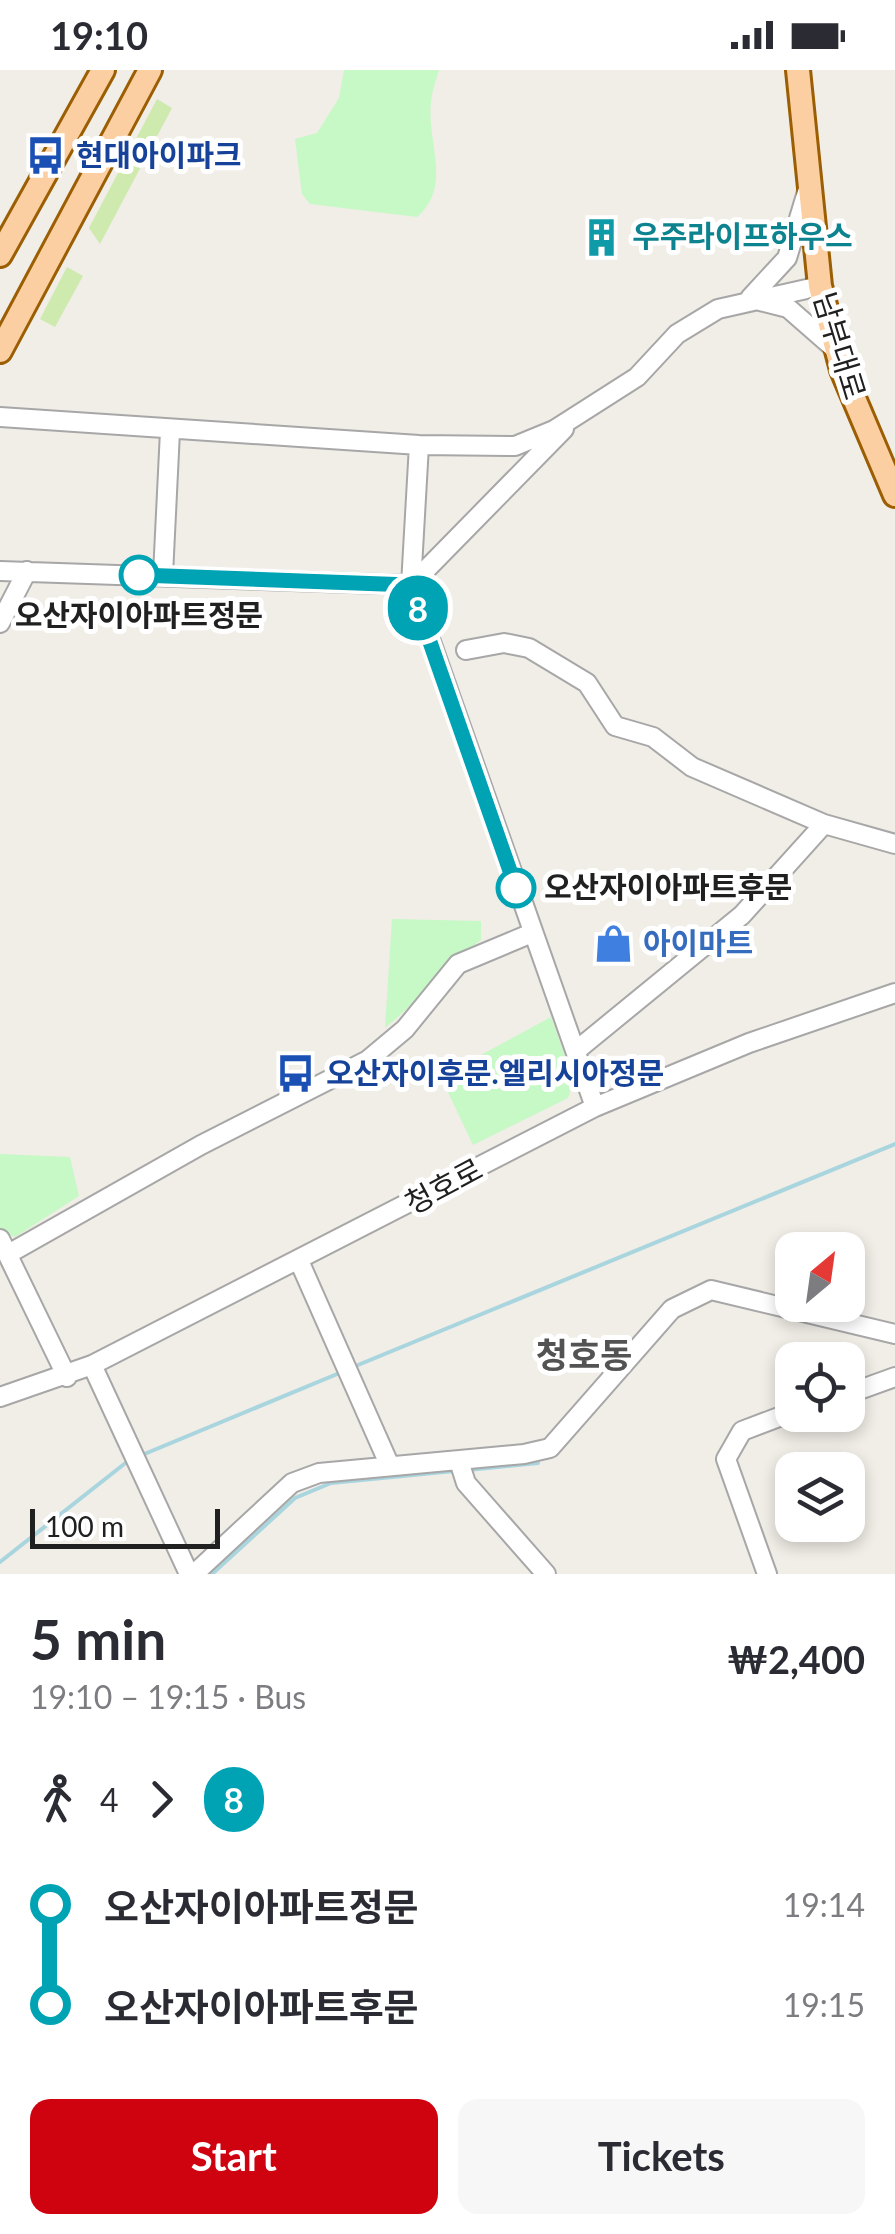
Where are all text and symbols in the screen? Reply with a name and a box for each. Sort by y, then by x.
text: 19:10 [50,12,148,58]
bus stop icon: 현대아이파크 [25,135,67,177]
place label: 현대아이파크 [76,136,242,172]
building icon: 우주라이프하우스 [581,216,623,258]
place label: 우주라이프하우스 [632,217,853,253]
street label: 남부대로 [808,287,874,403]
marker: 오산자이아파트정문 [120,556,158,594]
line badge: 8 [386,576,450,640]
text: 8 [408,587,428,629]
place label: 오산자이아파트정문 [15,596,263,632]
place label: 오산자이아파트후문 [544,868,792,904]
marker: 오산자이아파트후문 [497,869,535,907]
shop icon: 아이마트 [592,923,634,965]
place label: 아이마트 [643,924,753,960]
bus stop icon: 오산자이후문.엘리시아정문 [275,1053,317,1095]
place label: 오산자이후문.엘리시아정문 [326,1054,664,1090]
street label: 청호로 [398,1150,488,1221]
north arrow [775,1232,865,1322]
map controls [775,1232,865,1542]
district label: 청호동 [536,1333,632,1375]
button: locate [775,1342,865,1432]
button: layers [775,1452,865,1542]
scale bar [30,1504,220,1548]
text: 100 m [45,1509,124,1543]
text: 5 min [30,1606,166,1672]
text: ₩2,400 [727,1636,865,1682]
text: 19:10 – 19:15 · Bus [30,1677,306,1716]
icon: walk [30,1772,85,1827]
icon: forward [134,1772,189,1827]
text: 8 [224,1778,244,1820]
text: 4 [100,1780,119,1819]
text: 오산자이아파트정문 [104,1883,419,1929]
text: 19:14 [783,1885,865,1924]
text: 오산자이아파트후문 [104,1983,419,2029]
text: 19:15 [783,1985,865,2024]
button: Start [30,2099,438,2214]
button: Tickets [458,2099,865,2214]

